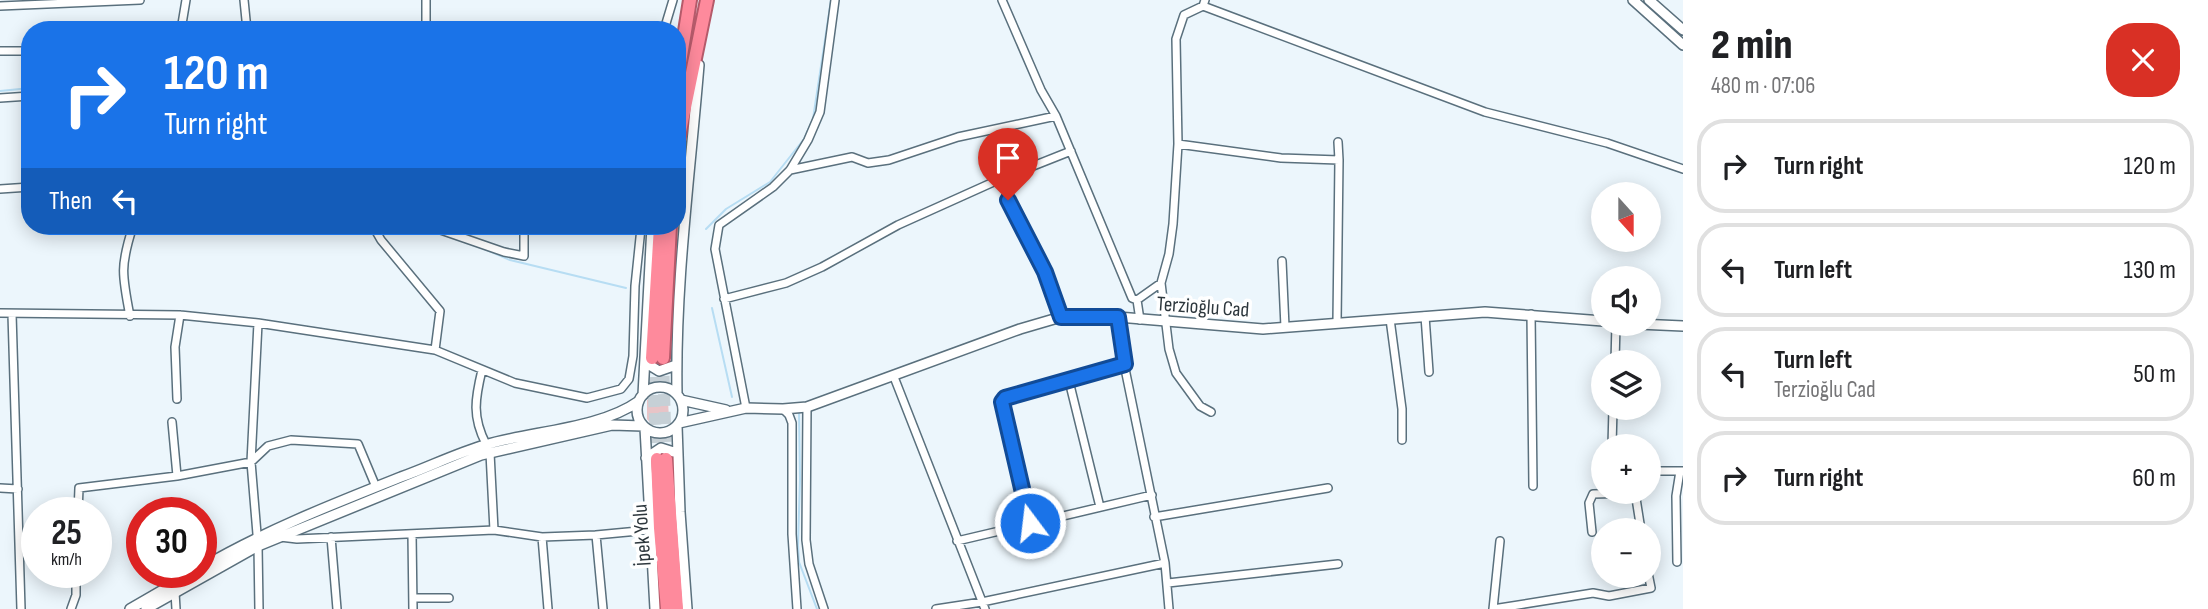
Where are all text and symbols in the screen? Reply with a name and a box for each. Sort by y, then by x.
text: 2 min [1711,20,1792,71]
button: close [2106,23,2180,97]
text: 120 m [164,45,269,104]
icon: right [49,49,140,140]
text: 480 m · 07:06 [1711,72,1815,100]
text: Turn right [164,105,268,144]
pin [978,128,1038,200]
icon: arrive [989,139,1027,177]
icon: right [1715,147,1753,185]
text: Turn right [1774,151,1863,182]
text: 120 m [2123,151,2176,182]
icon: left [106,182,144,220]
north arrow [1591,182,1661,252]
map controls [1591,182,1661,588]
text: Then [49,186,92,217]
icon: left [1715,251,1753,289]
text: Turn left [1774,255,1852,286]
text: 130 m [2124,255,2176,286]
button: sound [1591,266,1661,336]
street label: Terzioğlu Cad [1156,291,1250,323]
text: Turn left [1774,345,1852,376]
button: layers [1591,350,1661,420]
icon: left [1715,355,1753,393]
text: 50 m [2133,359,2176,390]
text: Terzioğlu Cad [1774,376,1876,404]
button: + [1591,434,1661,504]
icon: right [1715,459,1753,497]
text: Turn right [1774,463,1863,494]
text: 60 m [2132,463,2176,494]
position arrow [993,486,1067,560]
speed limit sign: 30 [126,497,217,588]
street label: İpek Yolu [627,503,657,567]
text: 25 [51,512,82,555]
button: − [1591,518,1661,588]
text: km/h [51,549,82,570]

